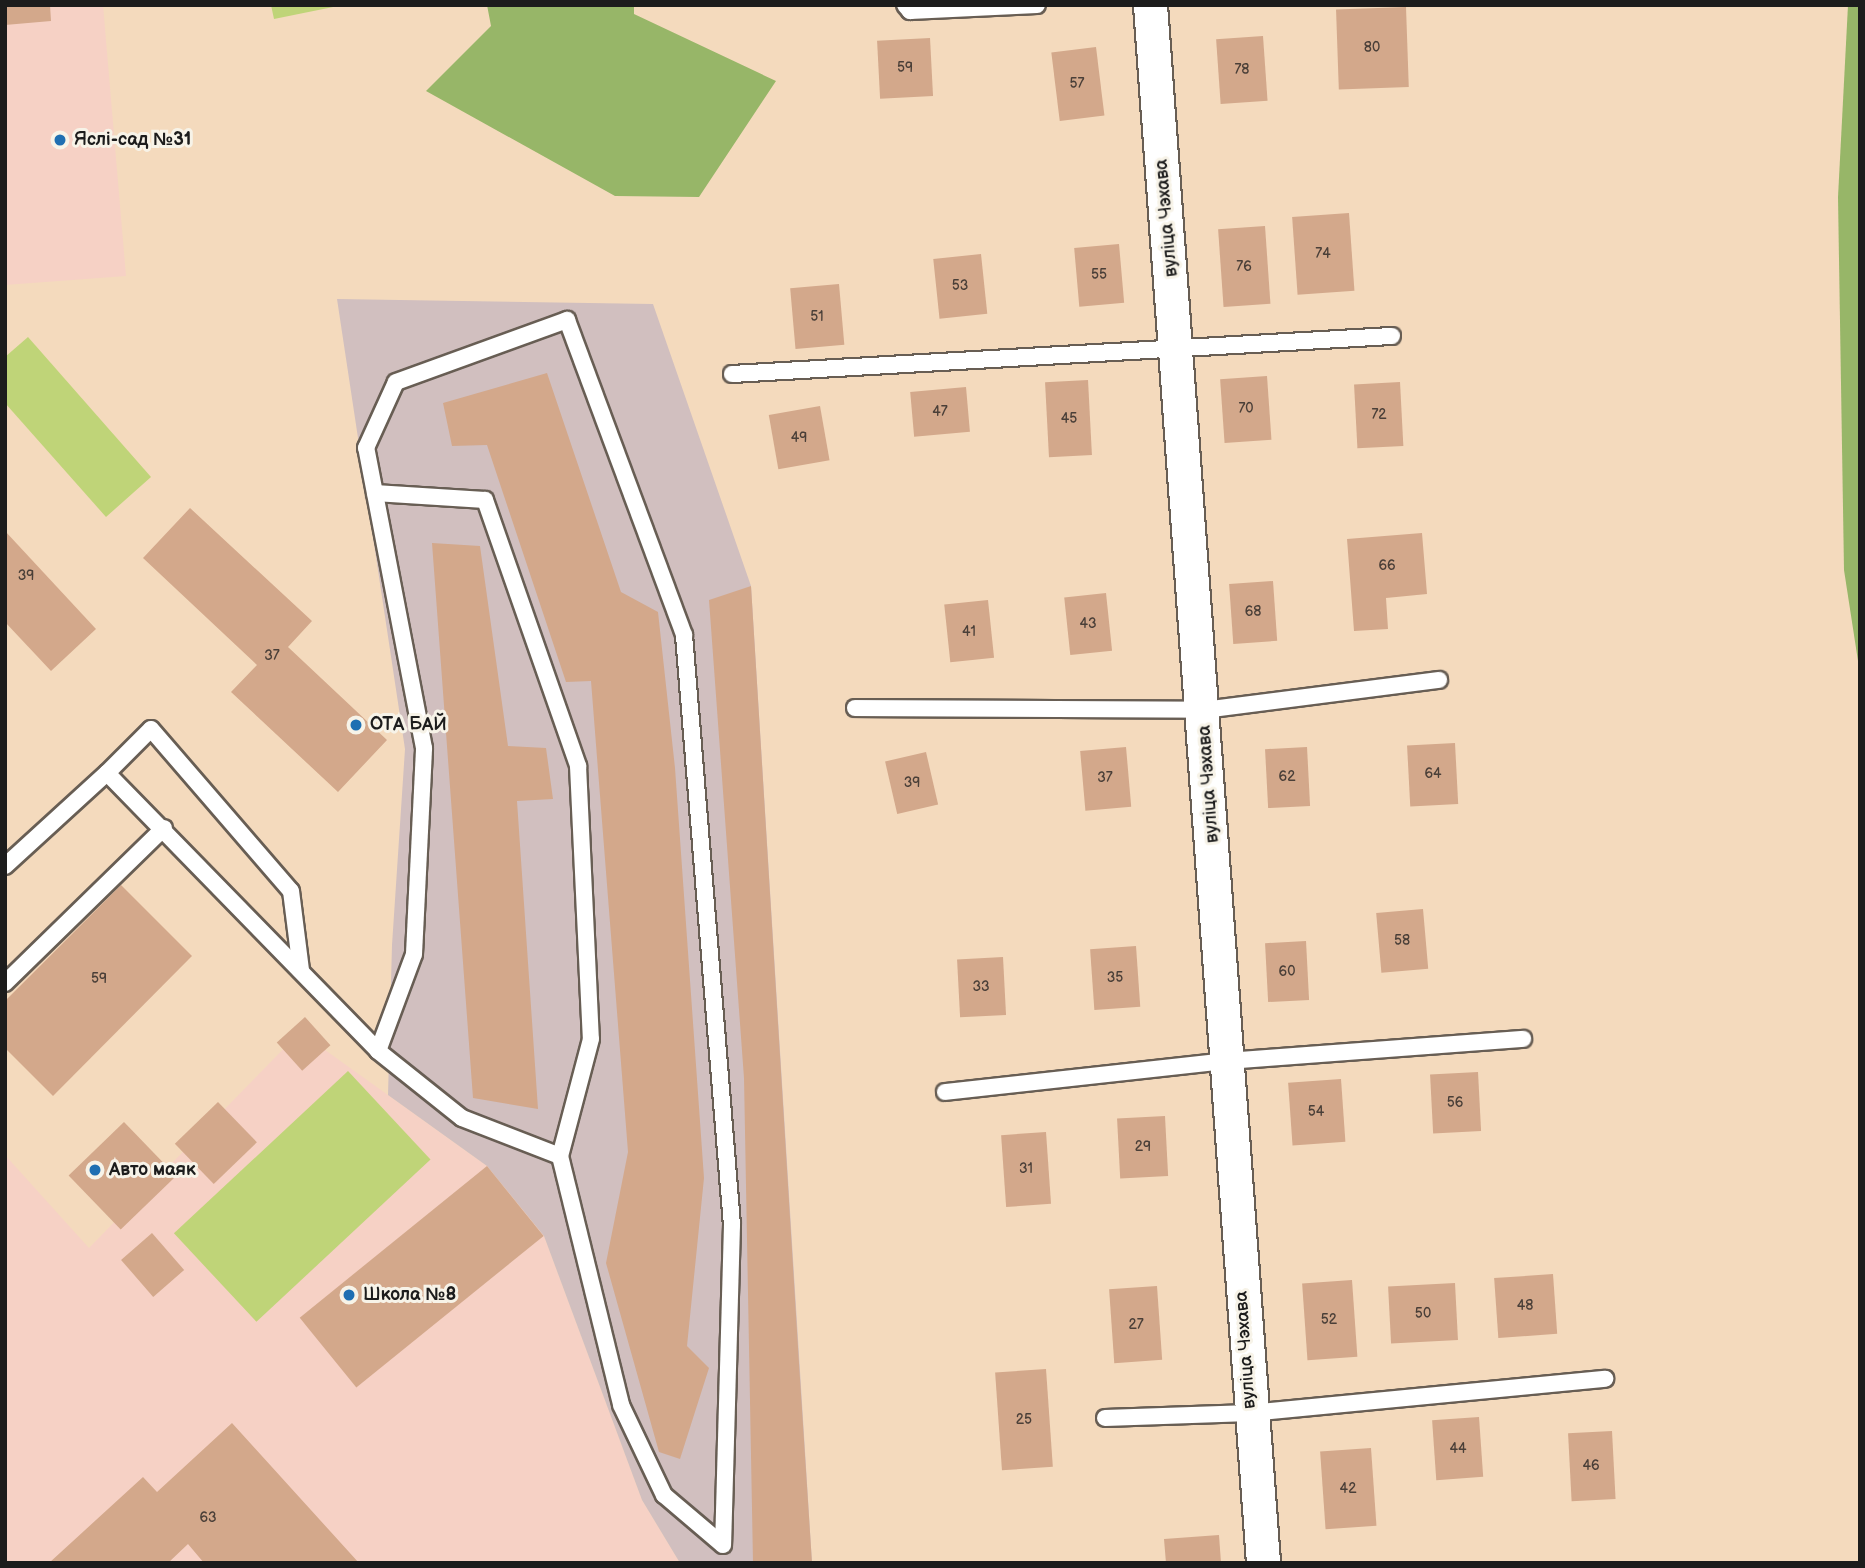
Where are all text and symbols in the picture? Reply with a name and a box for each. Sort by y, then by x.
house number: 80 [1364,40,1380,56]
house number: 59 [897,60,913,76]
house number: 78 [1234,62,1250,78]
house number: 57 [1070,76,1084,92]
place label: Яслі-сад №31 [74,129,191,151]
marker: Яслі-сад №31 [52,132,68,148]
street label: вуліца Чэхава [1151,158,1183,278]
house number: 74 [1315,246,1331,262]
house number: 76 [1236,259,1252,275]
house number: 55 [1091,267,1107,283]
house number: 53 [952,278,968,294]
house number: 51 [810,309,824,325]
house number: 70 [1238,401,1254,417]
house number: 47 [932,404,948,420]
house number: 72 [1371,407,1387,423]
house number: 45 [1061,411,1077,427]
house number: 49 [791,430,807,446]
house number: 66 [1378,558,1396,574]
house number: 39 [18,568,34,584]
house number: 68 [1245,604,1261,620]
house number: 43 [1079,616,1097,632]
house number: 41 [962,624,976,640]
house number: 37 [264,648,280,664]
place label: ОТА БАЙ [370,714,447,736]
marker: ОТА БАЙ [348,717,364,733]
street label: вуліца Чэхава [1194,724,1224,844]
house number: 64 [1424,766,1442,782]
house number: 62 [1279,769,1295,785]
house number: 37 [1097,770,1113,786]
house number: 39 [904,775,920,791]
house number: 58 [1394,933,1410,949]
house number: 60 [1279,964,1295,980]
house number: 35 [1107,970,1123,986]
house number: 59 [91,971,107,987]
house number: 33 [972,979,990,995]
house number: 56 [1447,1095,1463,1111]
house number: 54 [1308,1104,1324,1120]
house number: 29 [1135,1139,1151,1155]
place label: Авто маяк [109,1159,196,1181]
house number: 31 [1019,1161,1033,1177]
marker: Авто маяк [87,1162,103,1178]
place label: Школа №8 [363,1284,456,1306]
marker: Школа №8 [341,1287,357,1303]
street label: вуліца Чэхава [1231,1290,1261,1410]
house number: 48 [1517,1298,1533,1314]
house number: 50 [1415,1306,1431,1322]
house number: 52 [1321,1312,1337,1328]
house number: 27 [1128,1317,1144,1333]
house number: 25 [1016,1412,1032,1428]
house number: 44 [1449,1441,1467,1457]
house number: 46 [1582,1458,1600,1474]
house number: 42 [1340,1481,1356,1497]
house number: 63 [199,1510,217,1526]

